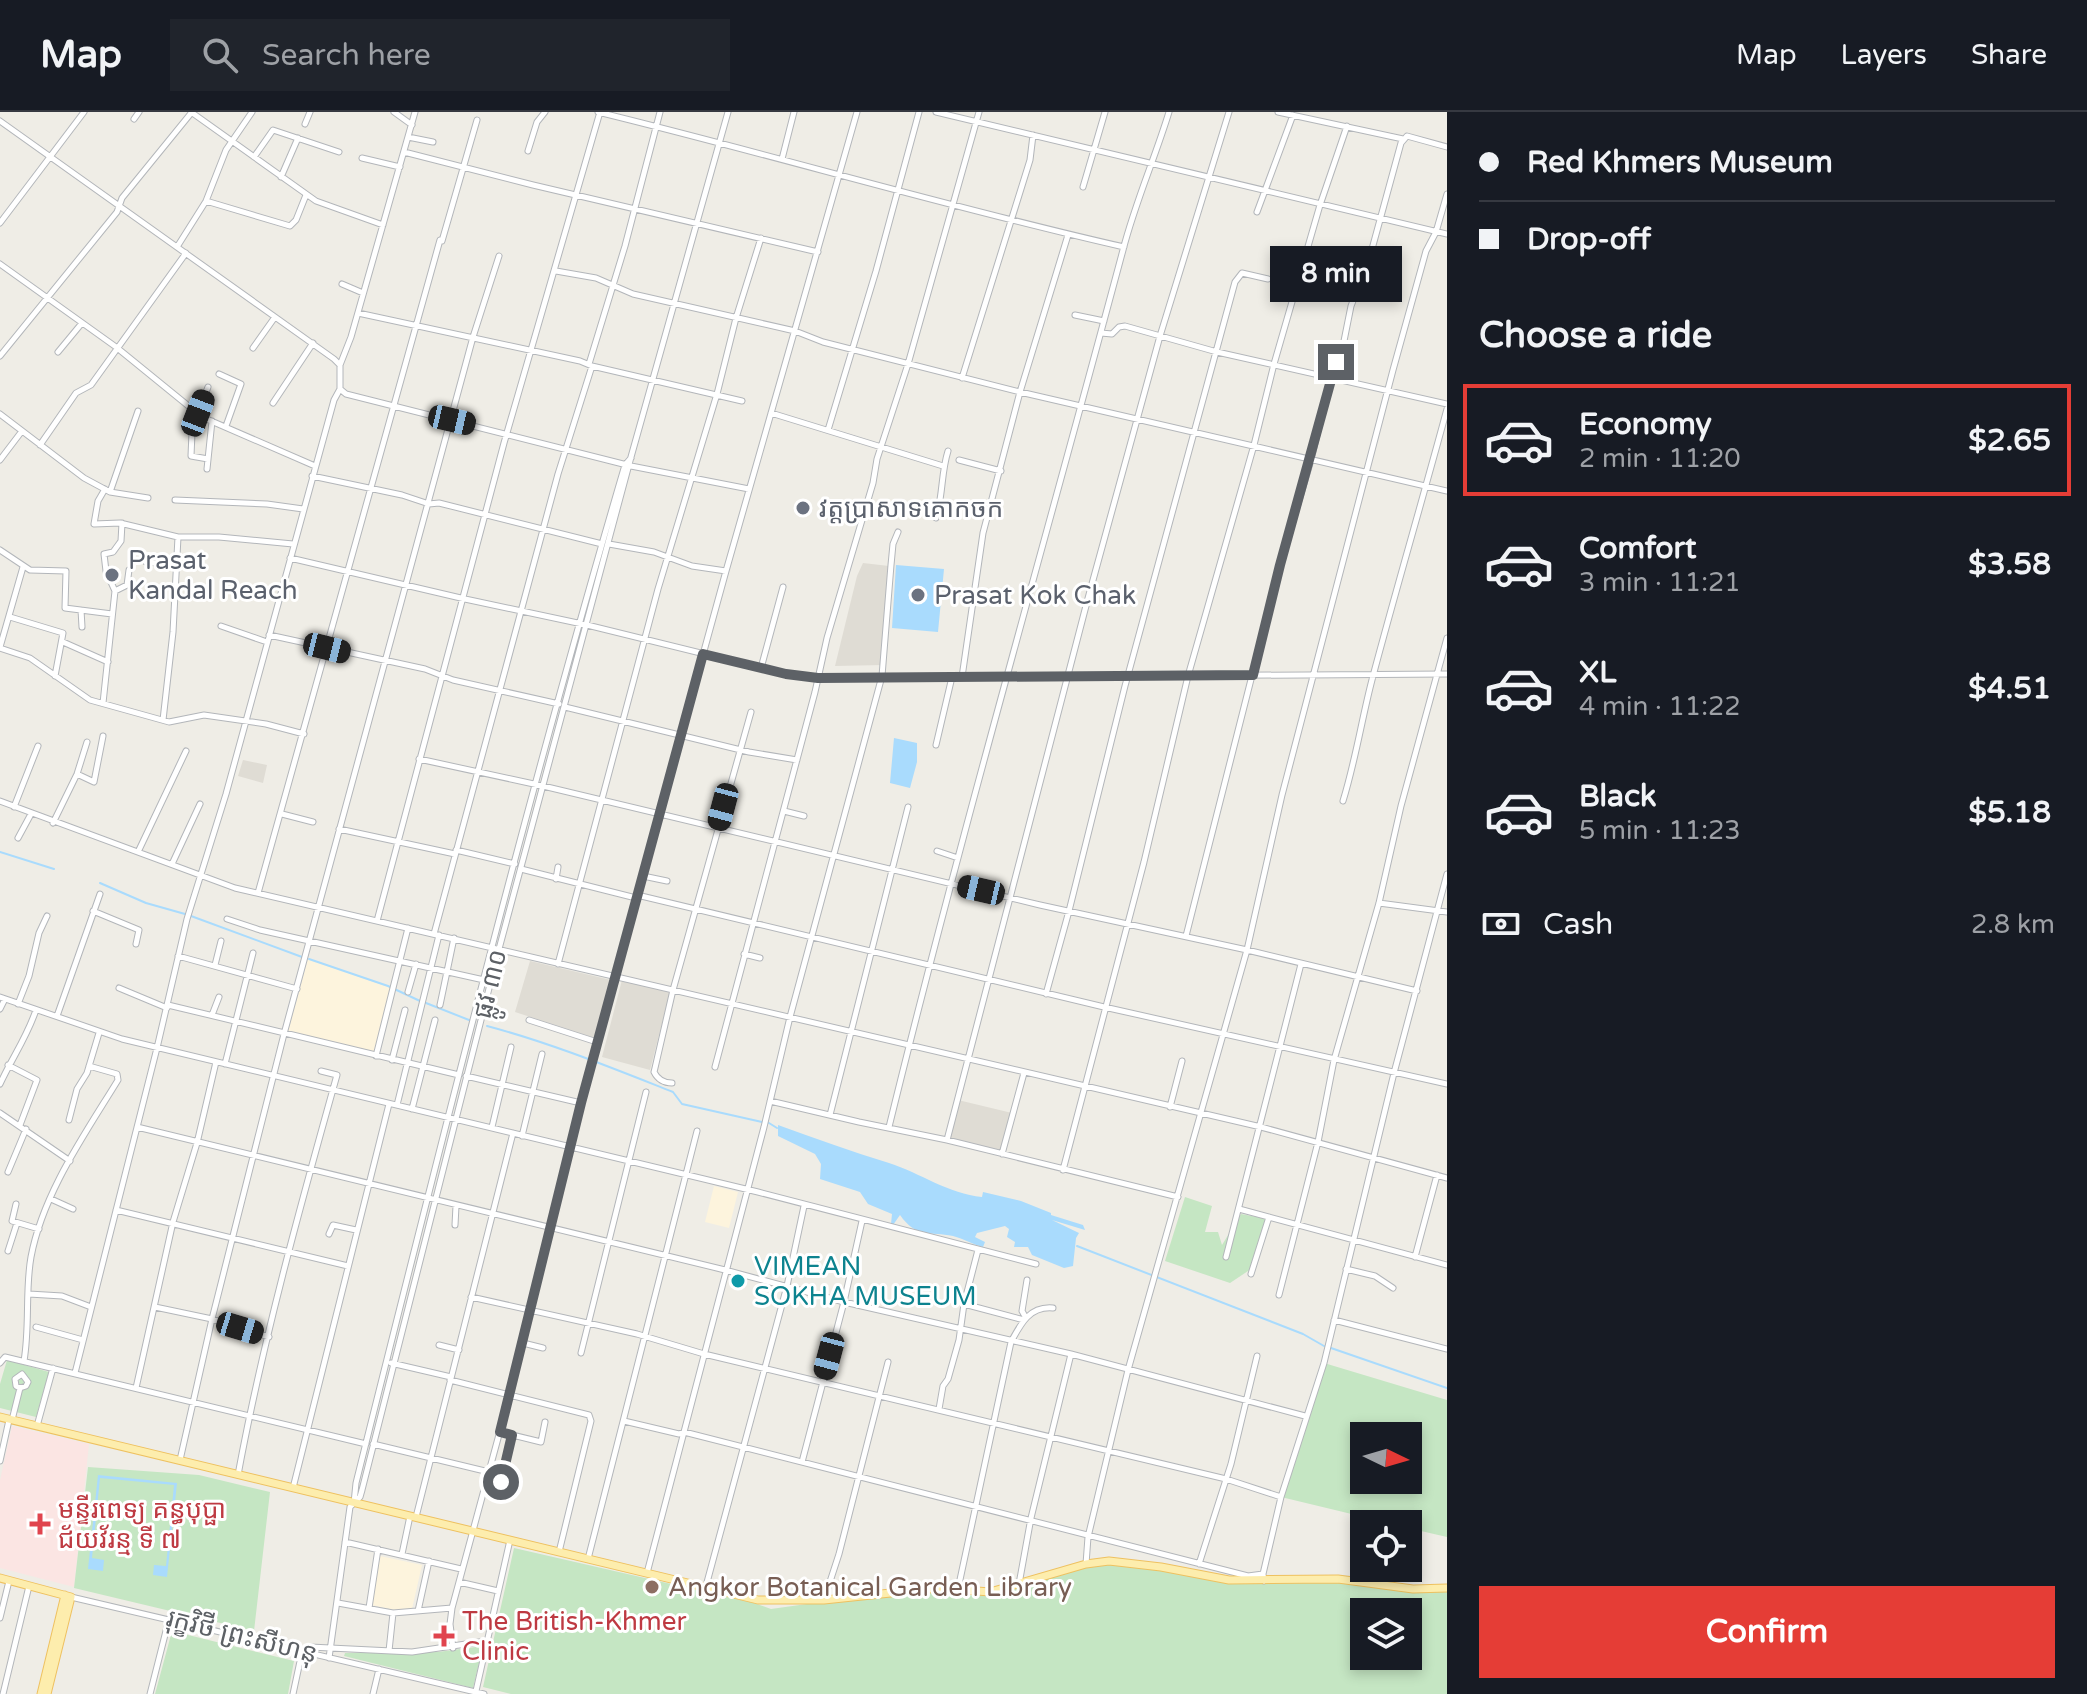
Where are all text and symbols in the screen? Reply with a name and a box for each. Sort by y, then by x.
search box [170,19,730,91]
text: Map [40,32,122,78]
icon: search [198,33,242,77]
text: Search here [262,37,431,74]
text: Map [1736,38,1797,72]
text: Layers [1841,38,1927,72]
text: Share [1971,38,2047,72]
text: Red Khmers Museum [1527,144,1833,181]
text: Drop-off [1527,221,1651,258]
callout: 8 min [1270,246,1402,302]
text: 8 min [1301,258,1371,289]
text: Choose a ride [1479,314,1712,357]
route end [1318,344,1354,380]
car [178,386,218,440]
car [426,403,478,437]
icon: car [1483,404,1555,476]
text: Economy [1579,406,1712,443]
text: $2.65 [1968,422,2051,459]
text: 2 min · 11:20 [1579,443,1741,474]
place label: វត្តប្រាសាទគោកចក [819,493,1003,524]
marker: វត្តប្រាសាទគោកចក [794,499,812,517]
icon: car [1483,528,1555,600]
text: Comfort [1579,530,1697,567]
place label: Prasat Kandal Reach [128,545,298,606]
text: $3.58 [1968,546,2051,583]
marker: Prasat Kandal Reach [103,566,121,584]
text: 3 min · 11:21 [1579,567,1741,598]
place label: Prasat Kok Chak [934,580,1136,611]
marker: Prasat Kok Chak [909,586,927,604]
car [301,631,353,665]
icon: car [1483,652,1555,724]
text: XL [1579,654,1616,691]
text: $4.51 [1968,670,2051,707]
text: 4 min · 11:22 [1579,691,1741,722]
icon: car [1483,776,1555,848]
text: Black [1579,778,1656,815]
car [705,781,741,833]
text: $5.18 [1969,794,2051,831]
text: 5 min · 11:23 [1579,815,1741,846]
car [955,873,1007,907]
icon: cash [1479,902,1523,946]
text: Cash [1543,906,1613,943]
text: 2.8 km [1971,909,2055,940]
street label: ផ្លូវ ៣០ [466,946,521,1024]
place label: VIMEAN SOKHA MUSEUM [754,1251,977,1312]
marker: VIMEAN SOKHA MUSEUM [729,1272,747,1290]
car [214,1310,266,1346]
car [811,1330,847,1382]
north arrow [1350,1422,1422,1494]
map controls [1350,1422,1422,1670]
route start [483,1464,519,1500]
place label: មន្ទីរពេទ្យ គន្ធបុប្ផា ជ័យវ័រន្ម ទី ៧ [58,1494,226,1555]
button: locate [1350,1510,1422,1582]
marker: មន្ទីរពេទ្យ គន្ធបុប្ផា ជ័យវ័រន្ម ទី ៧ [29,1513,51,1535]
place label: Angkor Botanical Garden Library [668,1572,1072,1603]
marker: Angkor Botanical Garden Library [643,1578,661,1596]
button: Confirm [1479,1586,2055,1678]
button: layers [1350,1598,1422,1670]
street label: រុក្ខវិថី ព្រះសីហនុ [163,1602,321,1670]
place label: The British-Khmer Clinic [462,1606,686,1667]
marker: The British-Khmer Clinic [433,1625,455,1647]

